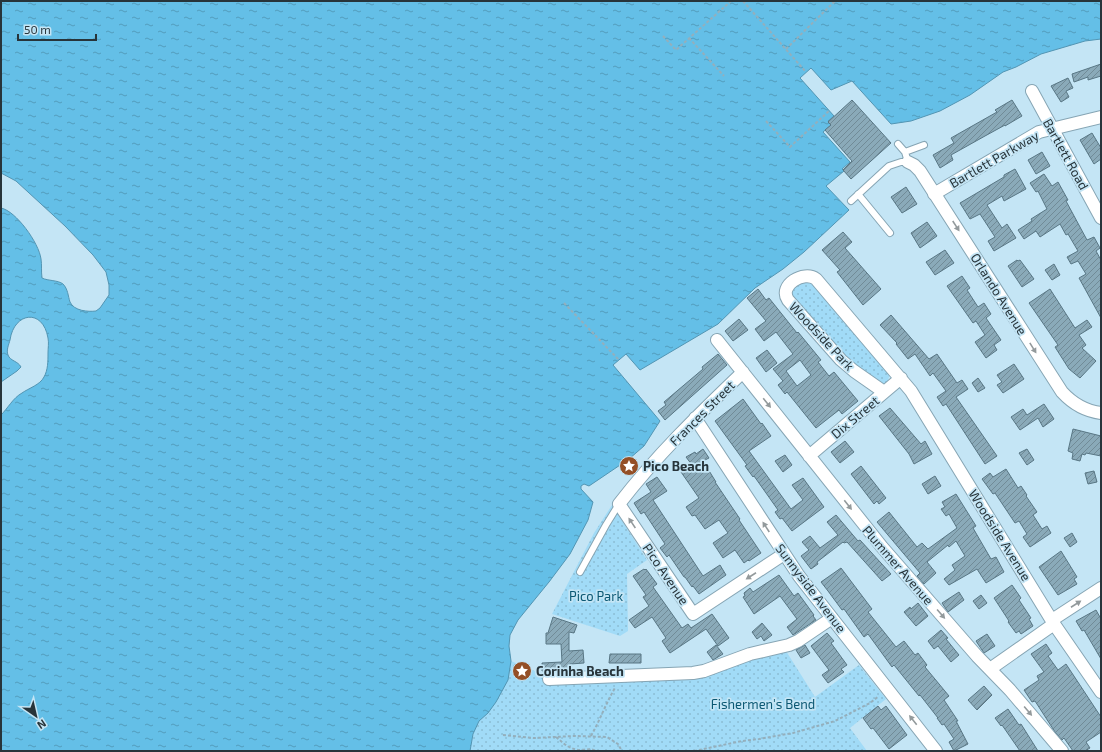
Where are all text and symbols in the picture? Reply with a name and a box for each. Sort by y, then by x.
scale bar [18,16,96,42]
text: 50 m [24,22,51,36]
street label: Bartlett Road [1040,116,1092,192]
street label: Bartlett Parkway [947,127,1042,191]
one-way arrow [952,221,960,231]
street label: Orlando Avenue [967,250,1031,338]
street label: Woodside Park [786,298,858,374]
one-way arrow [1030,342,1037,353]
street label: Frances Street [666,377,738,449]
street label: Dix Street [828,392,882,442]
one-way arrow [763,397,771,408]
place icon: Pico Beach [618,455,640,477]
place label: Pico Beach [643,458,709,474]
street label: Woodside Avenue [965,486,1035,584]
one-way arrow [843,499,852,510]
one-way arrow [629,518,636,529]
one-way arrow [763,521,770,533]
street label: Plummer Avenue [859,522,937,608]
street label: Pico Avenue [640,540,692,608]
street label: Sunnyside Avenue [772,540,850,636]
one-way arrow [746,572,757,580]
park label: Pico Park [569,588,623,604]
one-way arrow [1071,600,1082,608]
one-way arrow [936,610,945,619]
place icon: Corinha Beach [511,660,533,682]
place label: Corinha Beach [536,663,624,679]
north arrow [16,696,56,736]
park label: Fishermen's Bend [711,696,815,712]
one-way arrow [1023,706,1032,716]
one-way arrow [908,714,917,725]
text: N [35,717,49,732]

